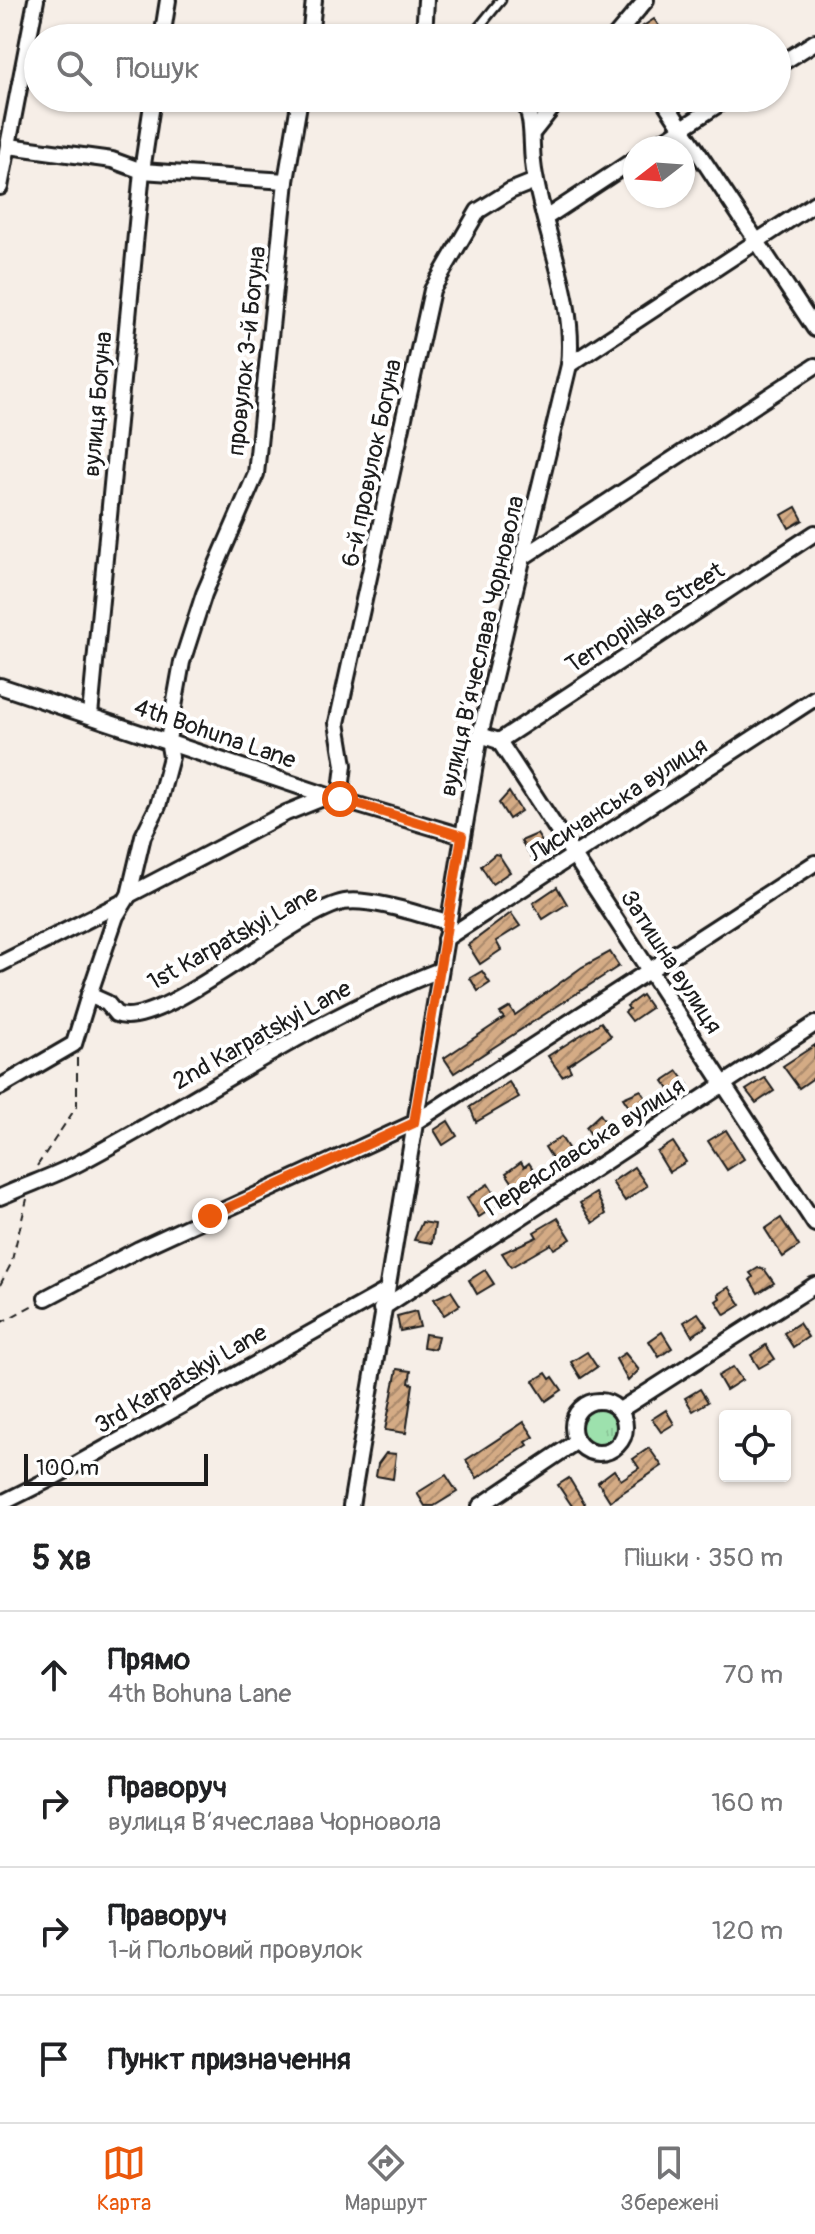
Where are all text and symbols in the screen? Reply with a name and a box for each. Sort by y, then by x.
search box [24,24,791,112]
icon: search [52,46,96,90]
text: Пошук [116,50,200,87]
north arrow [623,136,695,208]
street label: провулок 3-й Богуна [222,245,272,457]
street label: вулиця Богуна [77,330,119,478]
street label: 6-й провулок Богуна [336,357,408,569]
street label: вулиця Вʼячеслава Чорновола [433,493,531,799]
street label: Ternopilska Street [560,556,730,680]
street label: 4th Bohuna Lane [130,693,300,775]
street label: Лисичанська вулиця [523,731,713,869]
route start [322,781,358,817]
street label: 1st Karpatskyi Lane [143,879,323,997]
street label: Затишна вулиця [614,885,728,1039]
street label: 2nd Karpatskyi Lane [168,974,356,1096]
street label: Переяславська вулиця [480,1072,690,1222]
route end [192,1198,228,1234]
street label: 3rd Karpatskyi Lane [90,1318,272,1440]
map controls [719,1410,791,1482]
button: locate [719,1410,791,1482]
scale bar [24,1450,208,1486]
text: 100 m [36,1454,99,1482]
text: 5 хв [32,1537,92,1580]
text: Пішки · 350 m [625,1542,783,1574]
text: Прямо [108,1641,190,1678]
icon: ahead [32,1653,76,1697]
text: 70 m [723,1659,783,1691]
text: 4th Bohuna Lane [108,1678,291,1710]
text: Праворуч [108,1769,227,1806]
icon: right [32,1781,76,1825]
text: 160 m [711,1787,783,1819]
text: вулиця Вʼячеслава Чорновола [108,1806,441,1838]
text: Праворуч [108,1897,227,1934]
icon: right [32,1909,76,1953]
text: 120 m [712,1915,783,1947]
text: 1-й Польовий провулок [108,1934,363,1966]
icon: arrive [32,2037,76,2081]
text: Пункт призначення [108,2041,351,2078]
tab: Карта [97,2141,151,2217]
tab: Маршрут [344,2141,427,2217]
tab: Збережені [621,2141,718,2217]

